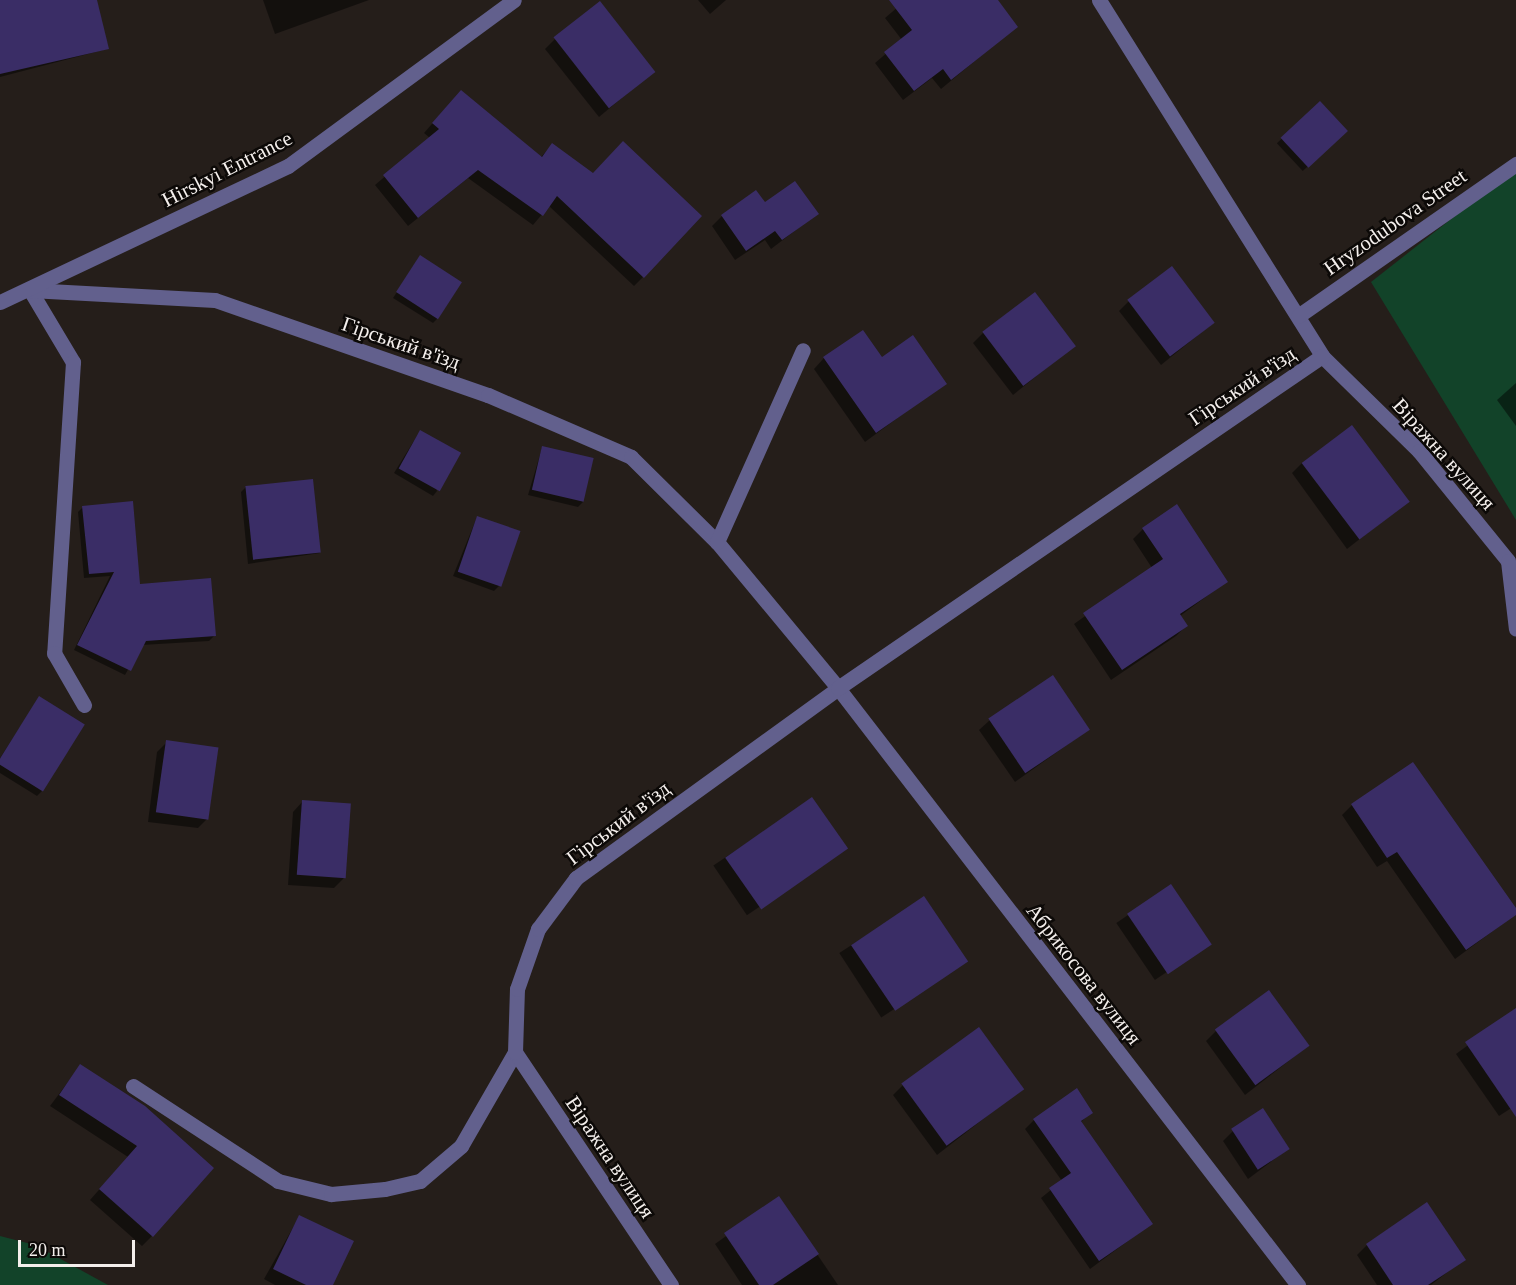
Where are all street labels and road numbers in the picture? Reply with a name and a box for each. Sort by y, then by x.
street label: Hirskyi Entrance [158,125,296,213]
street label: Hryzodubova Street [1319,163,1471,281]
street label: Гірський в'їзд [339,311,463,375]
street label: Гірський в'їзд [1184,341,1300,431]
street label: Віражна вулиця [1387,393,1501,515]
street label: Гірський в'їзд [561,776,675,870]
street label: Абрикосова вулиця [1021,898,1147,1050]
street label: Віражна вулиця [560,1091,660,1223]

